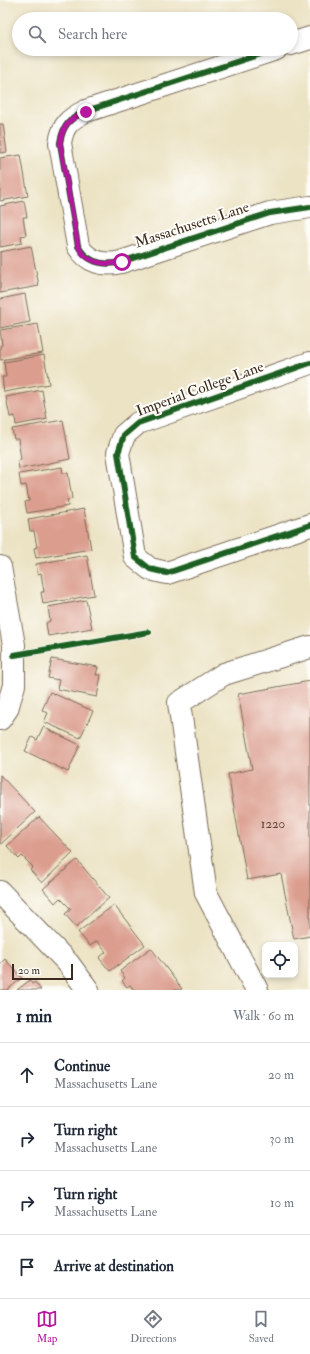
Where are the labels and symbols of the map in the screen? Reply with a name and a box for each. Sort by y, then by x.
route end [77,103,95,121]
street label: Massachusetts Lane [132,198,252,252]
route start [113,253,131,271]
street label: Imperial College Lane [134,357,267,422]
house number: 1220 [261,816,285,832]
scale bar [12,962,73,981]

